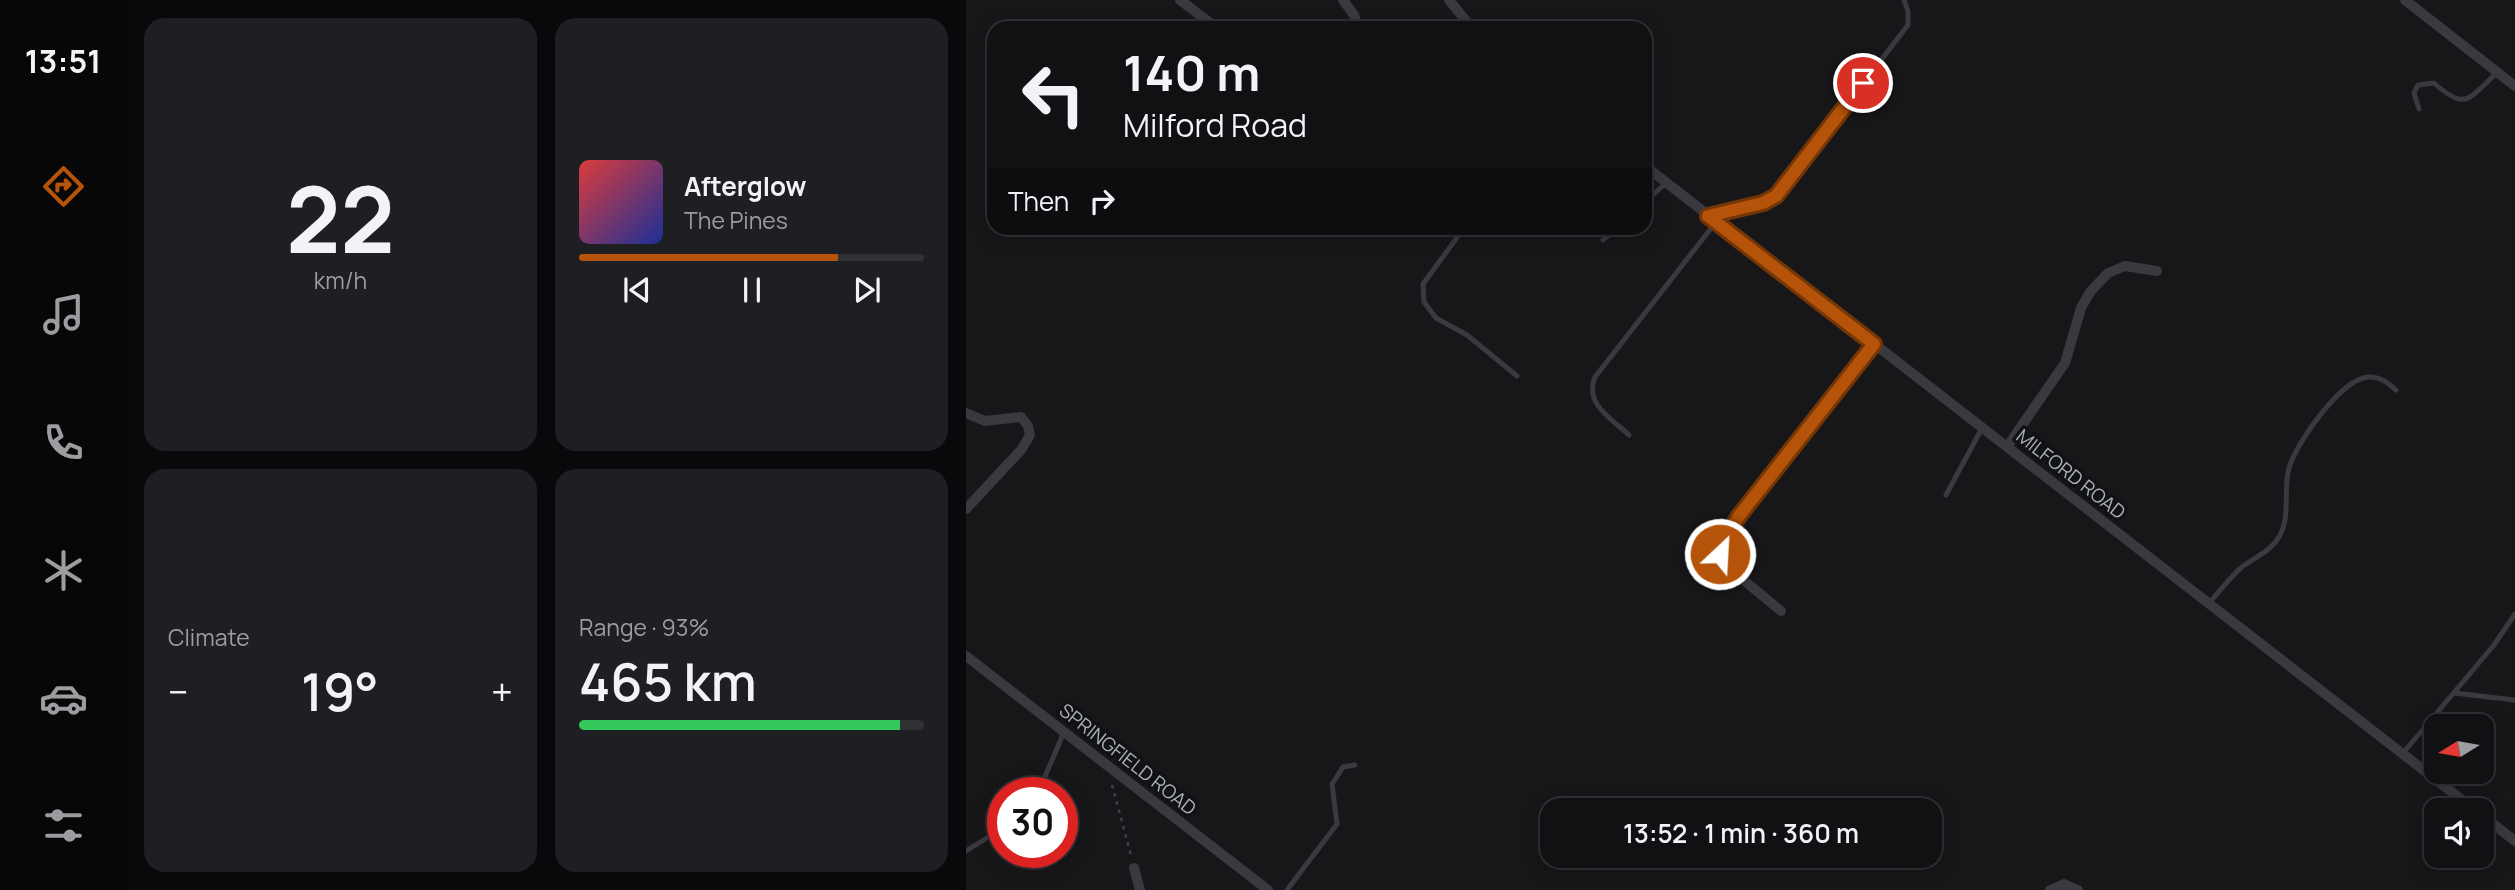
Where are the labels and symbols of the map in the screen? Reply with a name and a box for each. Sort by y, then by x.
pin [1833,53,1893,113]
street label: MILFORD ROAD [2011,423,2131,525]
position arrow [1683,517,1757,591]
street label: SPRINGFIELD ROAD [1054,697,1202,821]
north arrow [2424,714,2494,784]
speed limit sign: 30 [987,777,1078,868]

